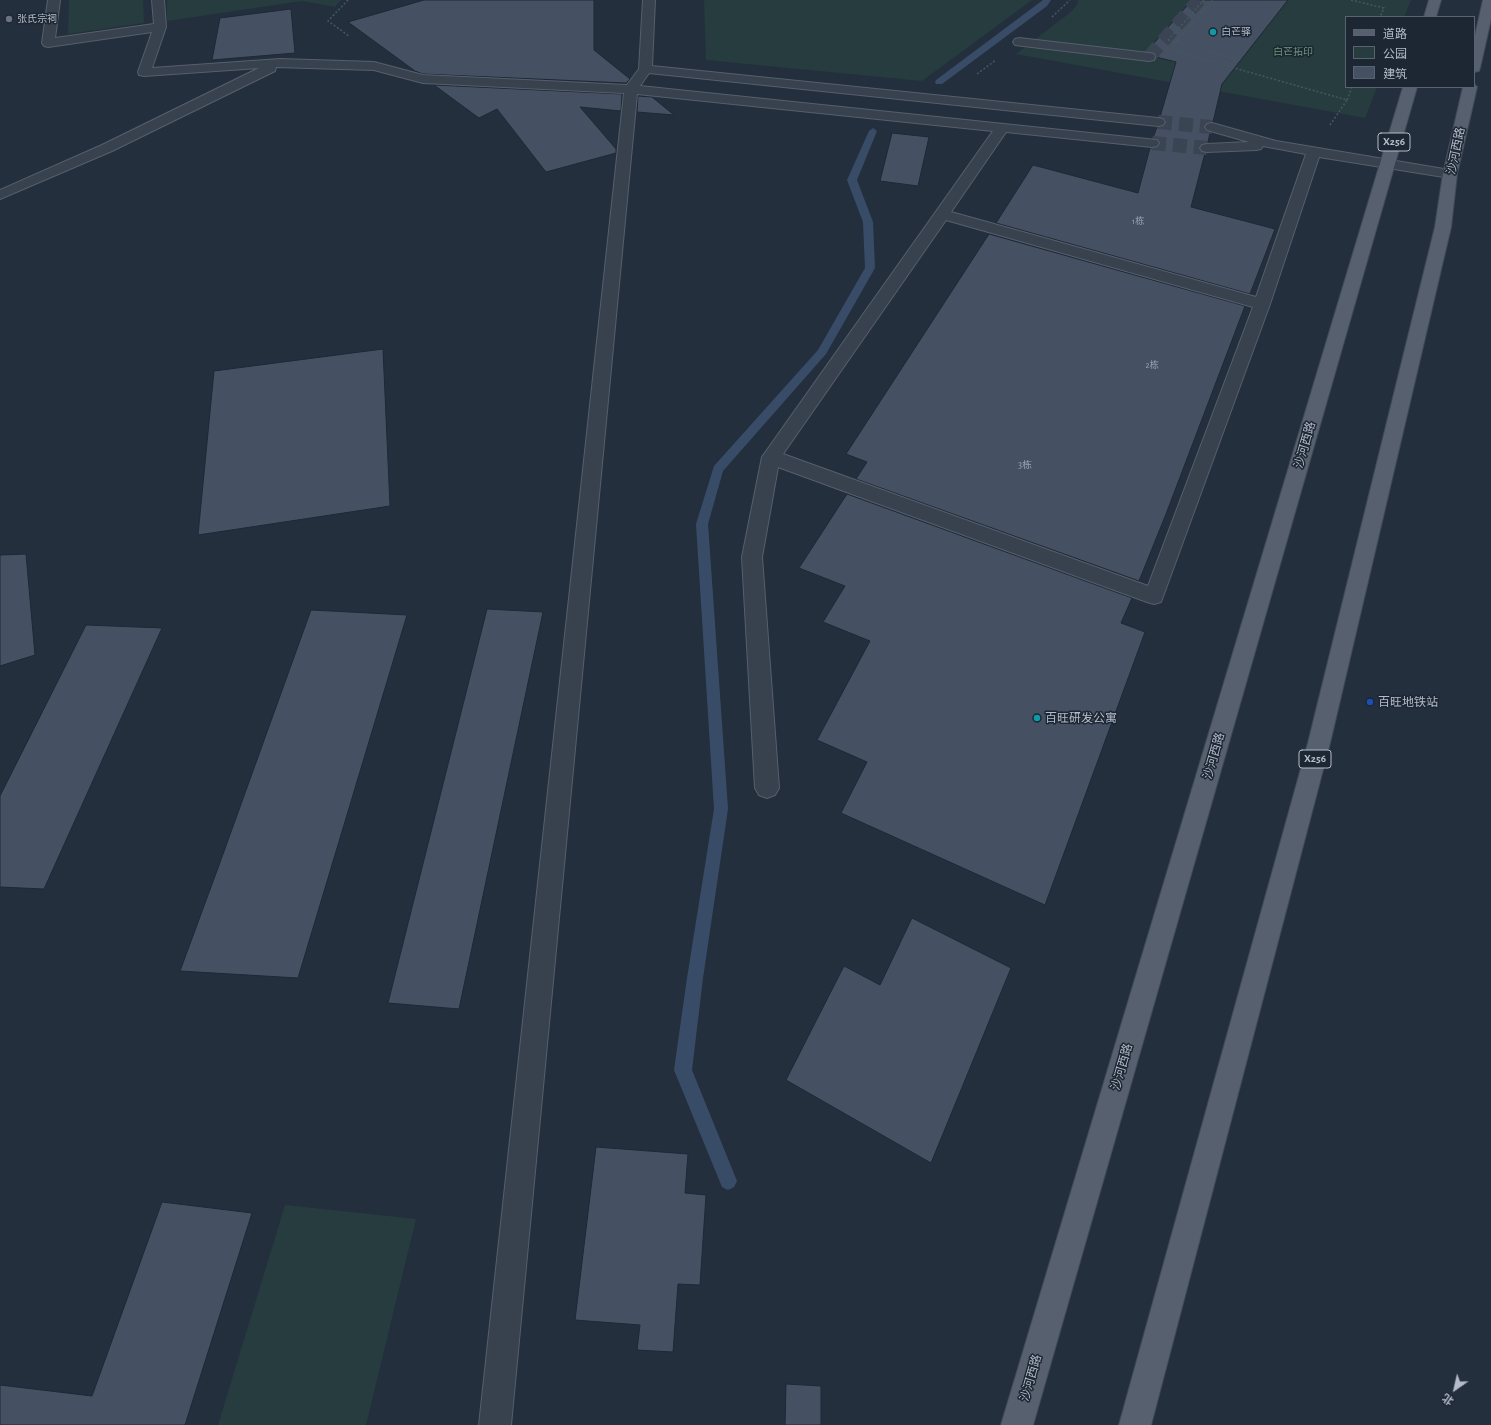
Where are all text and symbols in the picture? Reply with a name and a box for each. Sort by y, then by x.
place label: 张氏宗祠 [17,13,57,25]
marker: 张氏宗祠 [4,14,14,24]
legend [1345,16,1475,88]
place label: 白芒驿 [1221,26,1251,38]
marker: 白芒驿 [1208,27,1218,37]
text: 道路 [1383,28,1407,40]
park label: 白芒拓印 [1273,46,1313,58]
text: 公园 [1383,48,1407,60]
text: 建筑 [1383,68,1407,80]
street label: 沙河西路 [1444,126,1468,176]
road number: X256 [1378,133,1410,151]
house number: 1栋 [1132,216,1144,226]
house number: 2栋 [1145,360,1159,370]
street label: 沙河西路 [1291,420,1319,470]
house number: 3栋 [1018,459,1032,471]
place label: 百旺地铁站 [1378,695,1438,709]
marker: 百旺地铁站 [1365,697,1375,707]
place label: 百旺研发公寓 [1045,711,1117,725]
marker: 百旺研发公寓 [1032,713,1042,723]
street label: 沙河西路 [1200,731,1228,781]
road number: X256 [1299,750,1331,768]
street label: 沙河西路 [1108,1042,1136,1092]
street label: 沙河西路 [1017,1353,1045,1403]
north arrow [1435,1369,1475,1409]
text: 北 [1440,1392,1456,1407]

